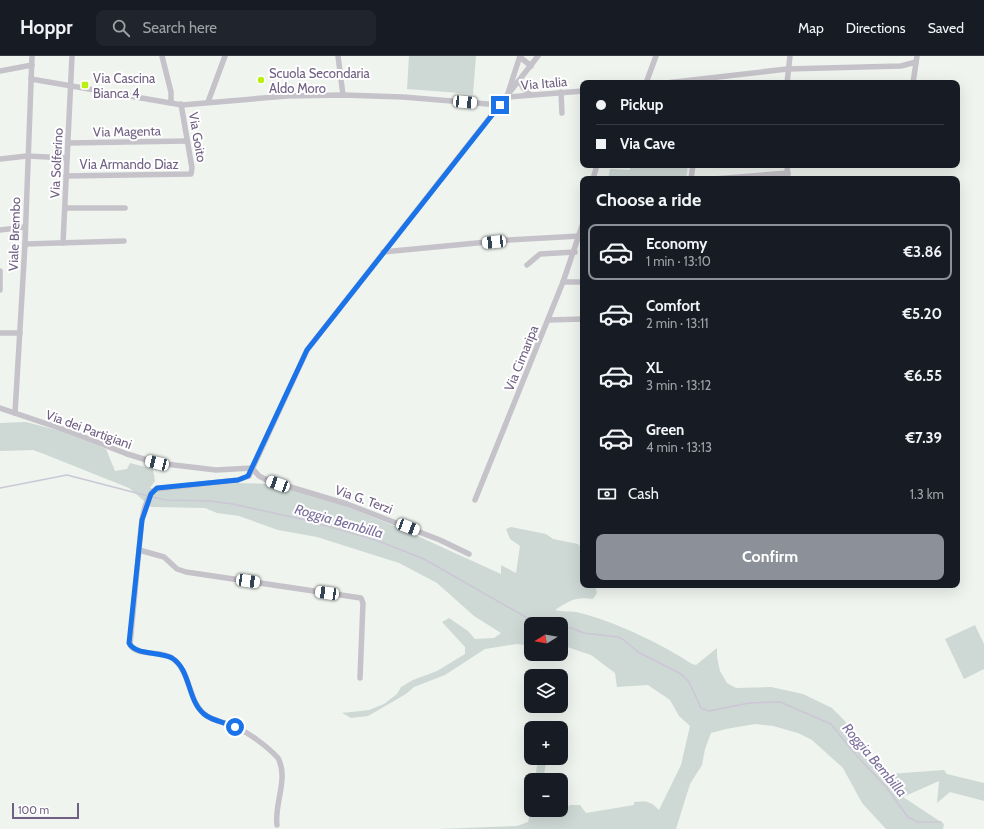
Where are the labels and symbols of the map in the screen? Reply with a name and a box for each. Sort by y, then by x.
place label: Scuola Secondaria Aldo Moro [269,65,370,96]
place label: Via Cascina Bianca 4 [93,70,156,101]
street label: Via Italia [520,73,569,93]
marker: Scuola Secondaria Aldo Moro [256,75,266,85]
marker: Via Cascina Bianca 4 [80,80,90,90]
car [453,95,477,109]
route end [491,96,509,114]
street label: Via Goito [186,111,210,163]
street label: Via Magenta [93,122,162,140]
street label: Via Solferino [46,127,66,199]
street label: Via Armando Diaz [79,156,179,172]
street label: Viale Brembo [5,197,23,271]
car [481,235,507,249]
street label: Via Cimaripa [501,322,542,393]
street label: Via dei Partigiani [44,406,134,452]
car [144,454,170,472]
car [265,474,291,494]
street label: Via G. Terzi [333,481,395,517]
water label: Roggia Bembilla [293,500,385,542]
car [395,517,421,537]
car [235,573,261,589]
car [314,585,340,601]
north arrow [524,617,568,661]
route start [226,718,244,736]
water label: Roggia Bembilla [839,719,911,801]
scale bar [12,801,79,820]

